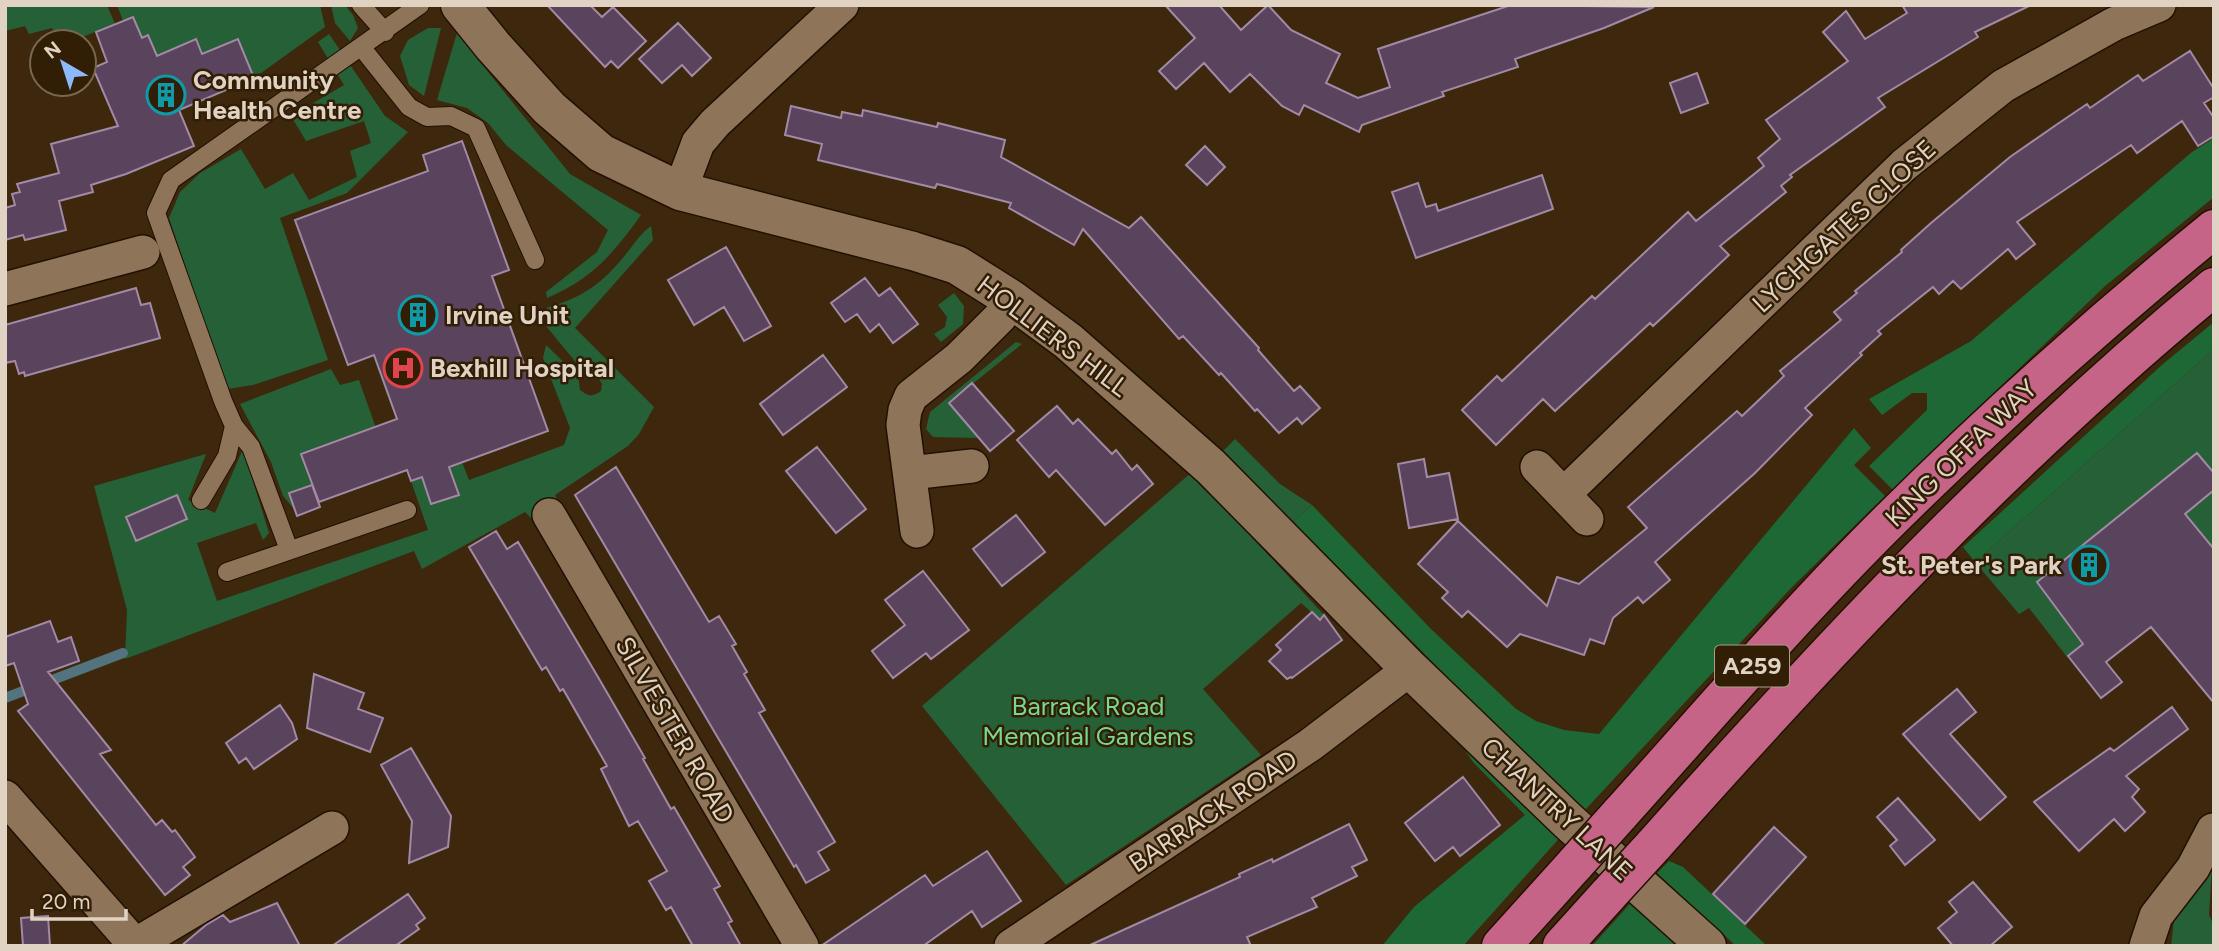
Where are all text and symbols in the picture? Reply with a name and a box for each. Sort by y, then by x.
north arrow [28,28,98,98]
text: N [40,37,66,64]
place label: Community Health Centre [193,64,361,126]
building icon: Community Health Centre [145,74,187,116]
street label: LYCHGATES CLOSE [1746,133,1942,319]
street label: HOLLIERS HILL [971,269,1135,404]
building icon: Irvine Unit [397,294,439,336]
place label: Irvine Unit [445,299,569,331]
hospital icon: Bexhill Hospital [382,347,424,389]
place label: Bexhill Hospital [430,352,614,384]
street label: KING OFFA WAY [1878,372,2044,534]
building icon: St. Peter's Park [2068,544,2110,586]
place label: St. Peter's Park [1881,549,2062,581]
street label: SILVESTER ROAD [609,631,741,829]
road number: A259 [1715,646,1789,686]
park label: Barrack Road Memorial Gardens [982,690,1194,752]
street label: CHANTRY LANE [1475,731,1639,887]
street label: BARRACK ROAD [1123,743,1303,879]
scale bar [32,878,126,922]
text: 20 m [42,889,90,914]

